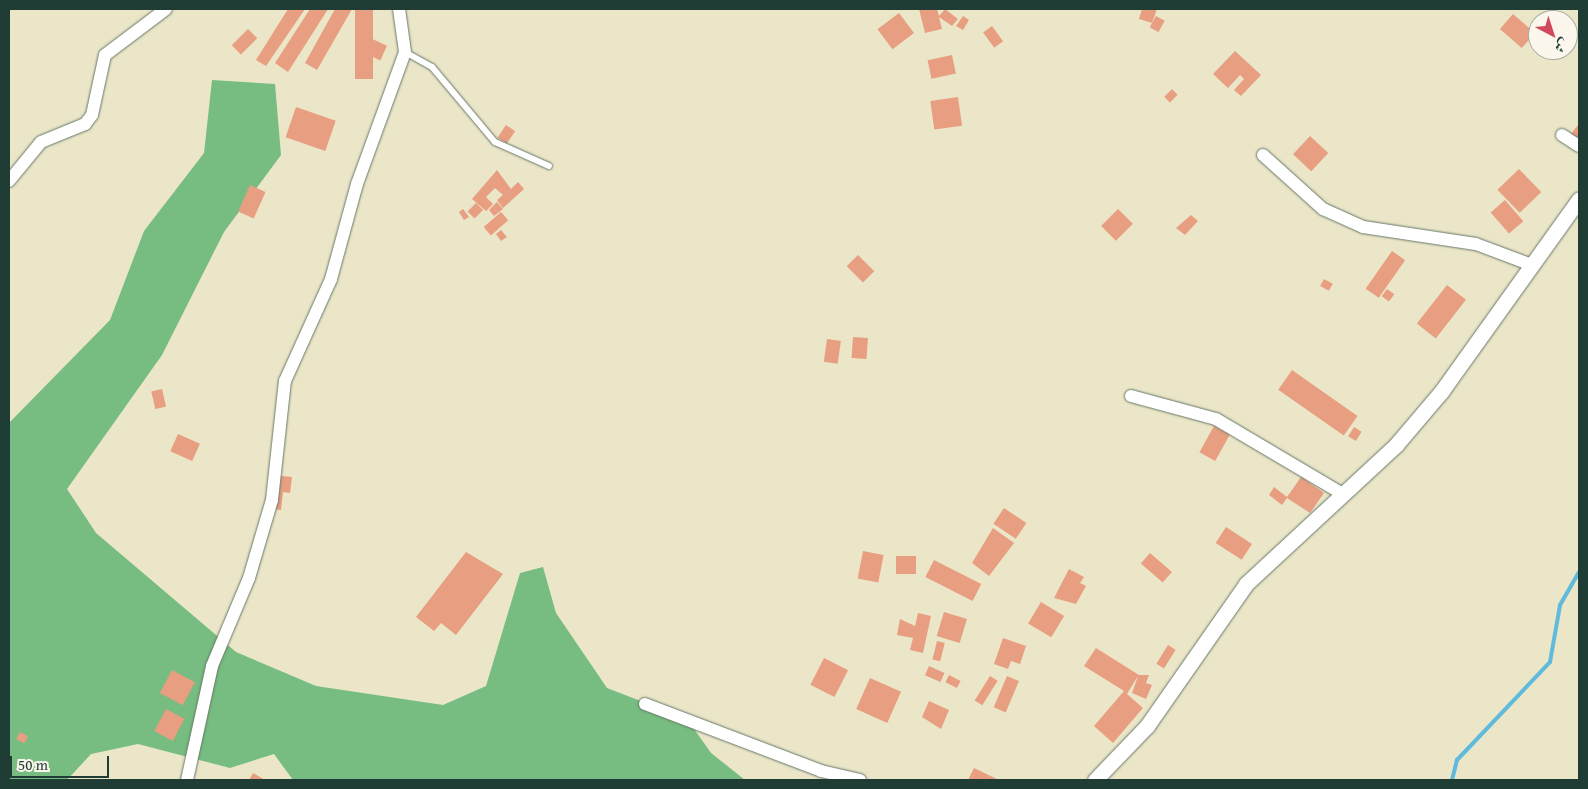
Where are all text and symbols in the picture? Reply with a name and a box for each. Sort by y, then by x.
north arrow [1528,10,1578,60]
text: ش [1550,34,1574,58]
scale bar [12,746,111,778]
text: 50 m [18,754,48,775]

